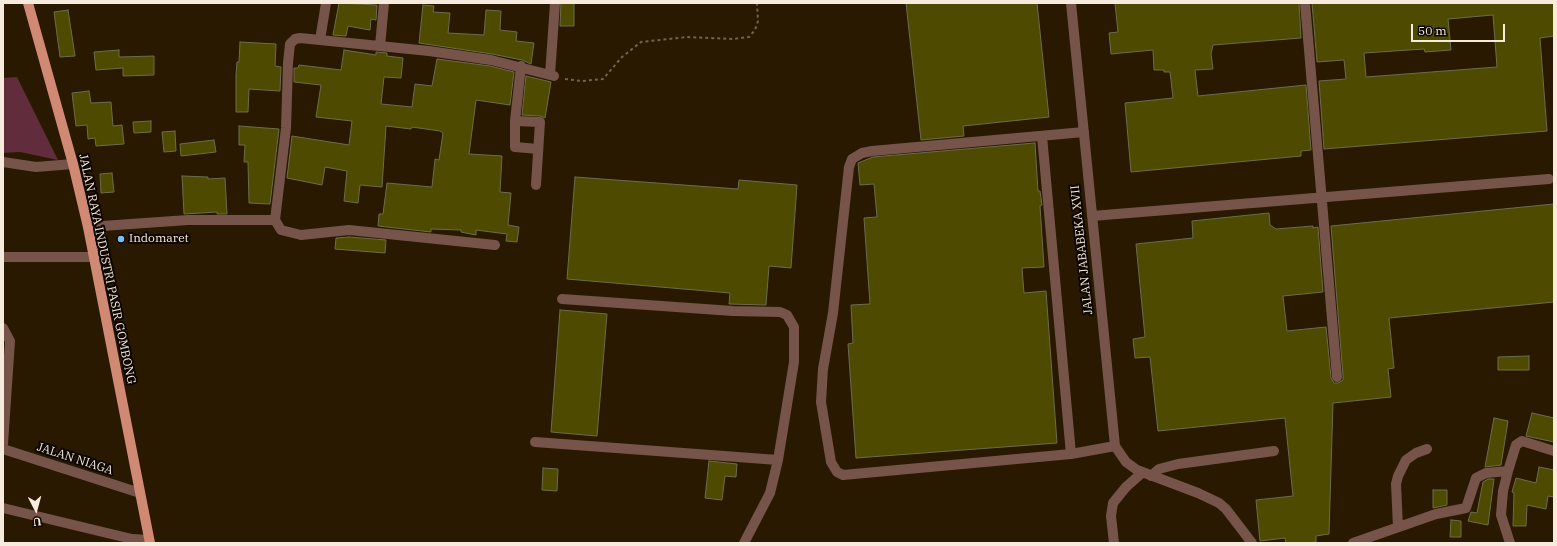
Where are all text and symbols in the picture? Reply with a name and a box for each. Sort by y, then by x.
scale bar [1413,16,1507,42]
text: 50 m [1418,23,1447,38]
street label: JALAN RAYA INDUSTRI PASIR GOMBONG [76,153,138,385]
street label: JALAN JABABEKA XVII [1068,185,1096,315]
place label: Indomaret [129,232,189,246]
marker: Indomaret [116,234,126,244]
street label: JALAN NIAGA [35,440,115,478]
north arrow [16,490,56,530]
text: U [32,515,42,529]

